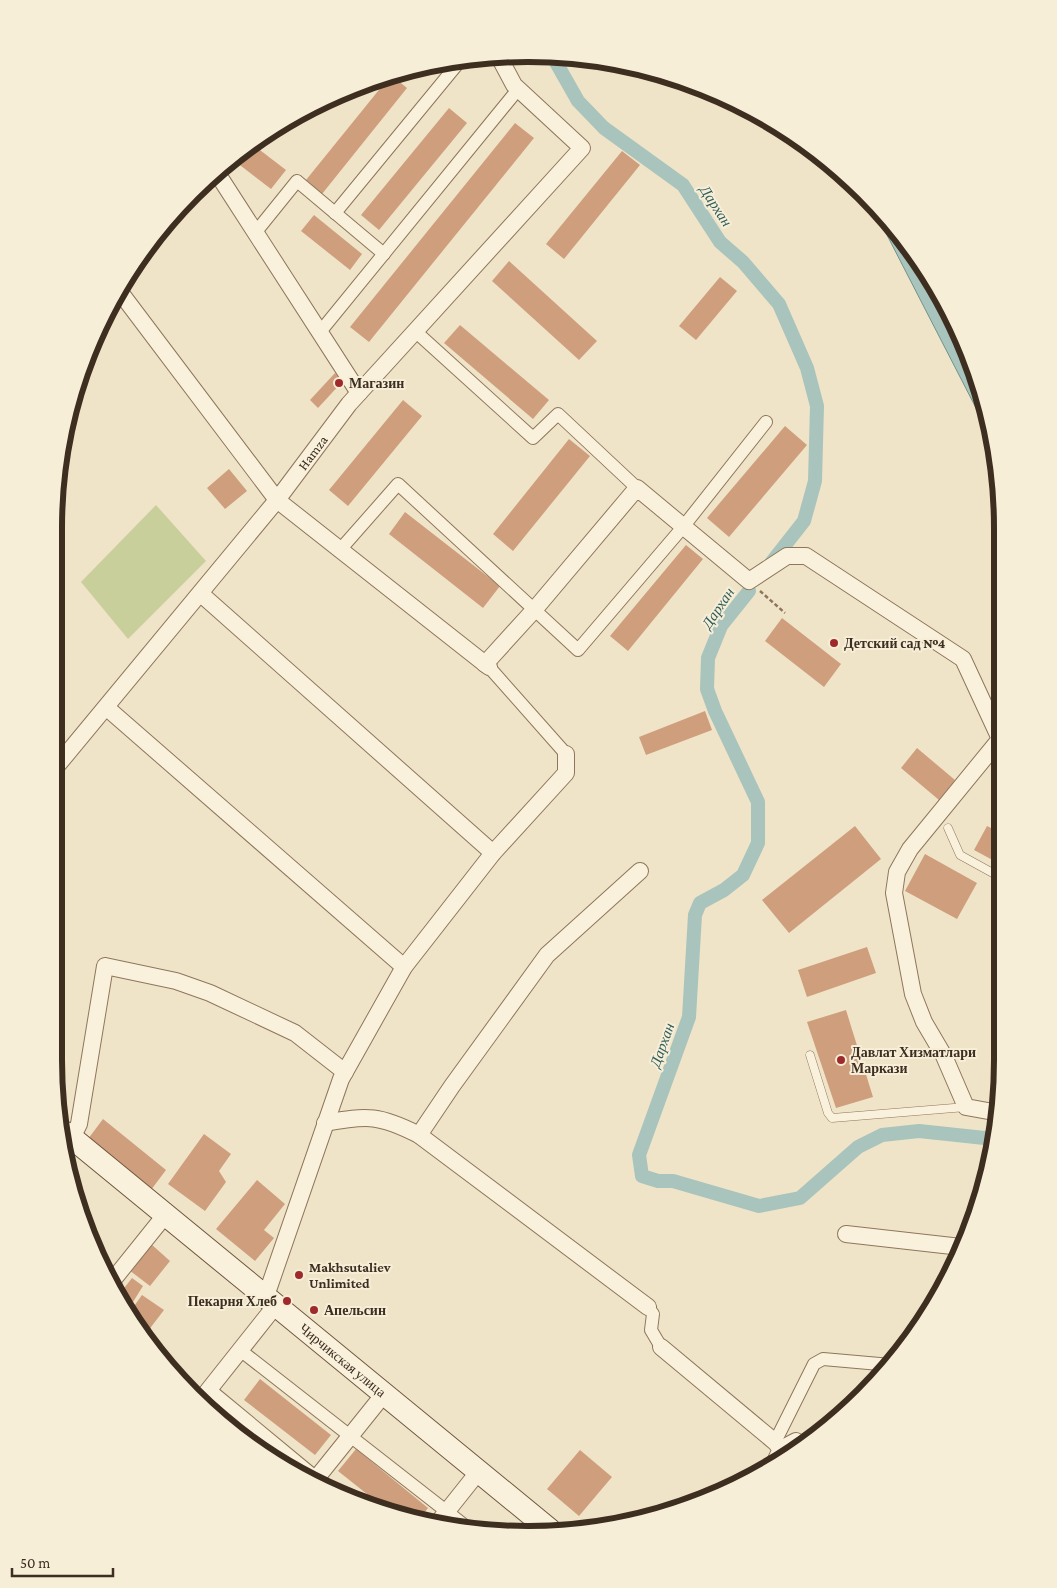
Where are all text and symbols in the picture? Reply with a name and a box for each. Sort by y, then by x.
water label: Дархан [696,181,735,230]
place label: Магазин [349,375,404,391]
marker: Магазин [333,377,345,389]
street label: Hamza [294,432,331,473]
water label: Дархан [697,585,737,633]
place label: Детский сад №4 [844,635,946,651]
marker: Детский сад №4 [828,637,840,649]
water label: Дархан [646,1021,677,1071]
place label: Давлат Хизматлари Маркази [851,1044,976,1076]
marker: Давлат Хизматлари Маркази [835,1054,847,1066]
place label: Makhsutaliev Unlimited [309,1259,391,1291]
marker: Makhsutaliev Unlimited [293,1269,305,1281]
place label: Пекарня Хлеб [188,1293,277,1309]
marker: Пекарня Хлеб [281,1295,293,1307]
place label: Апельсин [324,1302,386,1318]
marker: Апельсин [308,1304,320,1316]
street label: Чирчикская улица [296,1320,390,1401]
scale bar [12,1546,114,1578]
text: 50 m [20,1555,50,1571]

